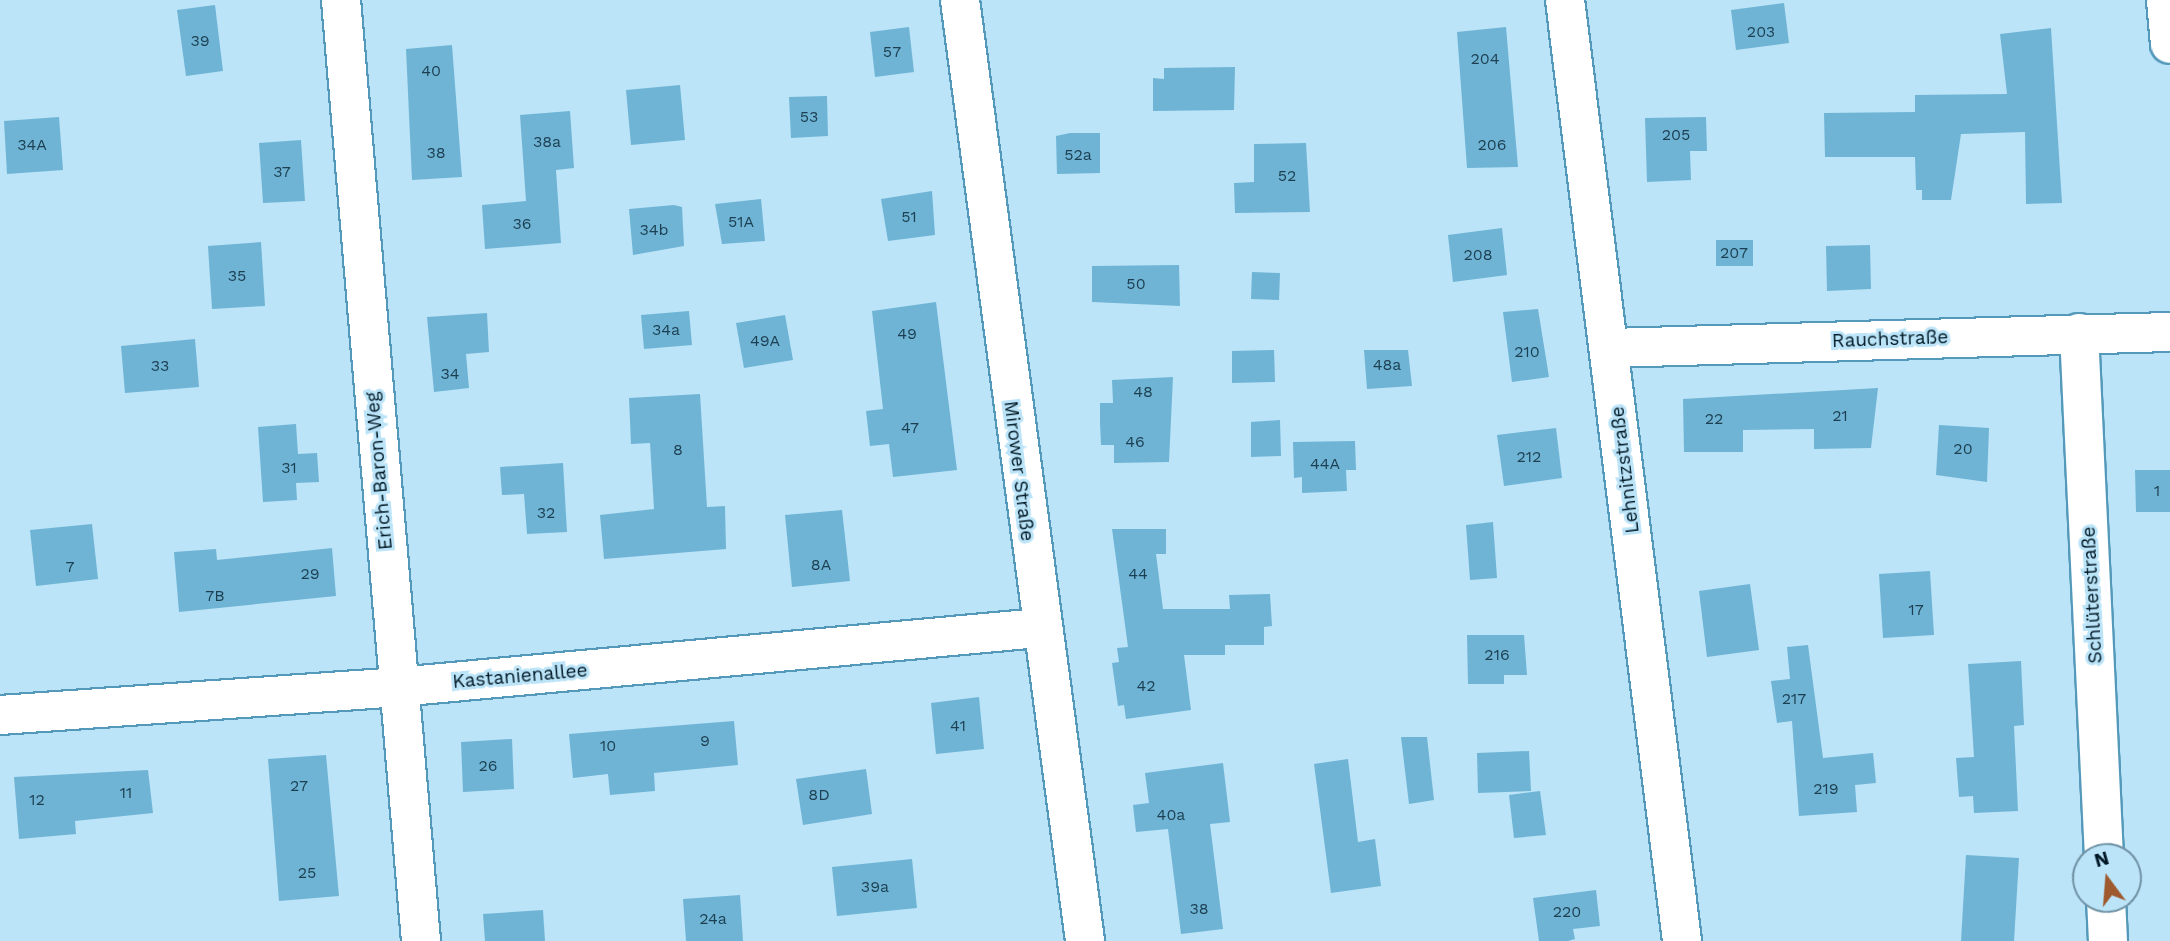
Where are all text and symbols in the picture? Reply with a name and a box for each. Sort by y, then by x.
house number: 203 [1747,22,1775,42]
house number: 39 [190,31,210,51]
house number: 57 [883,42,901,62]
house number: 204 [1470,49,1500,69]
house number: 40 [421,61,441,81]
house number: 53 [800,107,818,127]
house number: 205 [1662,125,1690,145]
house number: 38a [533,132,561,152]
house number: 34A [17,135,47,155]
house number: 206 [1477,135,1507,155]
house number: 38 [426,143,446,163]
house number: 52a [1064,145,1092,165]
house number: 37 [273,162,291,182]
house number: 52 [1278,166,1296,186]
house number: 51 [901,207,917,227]
house number: 51A [728,212,754,232]
house number: 36 [512,214,532,234]
house number: 34b [639,220,669,240]
house number: 207 [1720,243,1748,263]
house number: 208 [1463,245,1493,265]
house number: 35 [228,266,246,286]
house number: 50 [1126,274,1146,294]
house number: 34a [652,320,680,340]
house number: 49 [897,324,917,344]
street label: Rauchstraße [1831,326,1949,352]
house number: 49A [750,331,780,351]
house number: 210 [1514,342,1540,362]
house number: 48a [1373,355,1401,375]
house number: 33 [151,356,169,376]
house number: 34 [440,364,460,384]
house number: 48 [1133,382,1153,402]
street label: Erich-Baron-Weg [361,391,397,551]
street label: Mirower Straße [999,399,1039,543]
street label: Lehnitzstraße [1606,405,1644,535]
house number: 21 [1832,406,1848,426]
house number: 22 [1705,409,1723,429]
house number: 47 [901,418,919,438]
house number: 46 [1125,432,1145,452]
house number: 20 [1953,439,1973,459]
house number: 8 [673,440,683,460]
house number: 212 [1517,447,1541,467]
house number: 44A [1310,454,1340,474]
house number: 31 [281,458,297,478]
house number: 1 [2154,481,2160,501]
house number: 32 [537,503,555,523]
street label: Schlüterstraße [2077,526,2107,664]
house number: 8A [811,555,831,575]
house number: 7 [66,557,74,577]
house number: 29 [300,564,320,584]
house number: 44 [1128,564,1148,584]
house number: 7B [205,586,225,606]
house number: 17 [1908,600,1924,620]
house number: 216 [1484,645,1510,665]
street label: Kastanienallee [452,659,588,693]
house number: 42 [1136,676,1156,696]
house number: 217 [1782,689,1806,709]
house number: 41 [950,716,966,736]
house number: 9 [700,731,710,751]
house number: 10 [600,736,616,756]
house number: 26 [478,756,498,776]
house number: 27 [290,776,308,796]
house number: 219 [1813,779,1839,799]
house number: 11 [120,783,132,803]
house number: 8D [808,785,830,805]
house number: 12 [29,790,45,810]
house number: 40a [1157,805,1185,825]
north arrow [2072,843,2142,913]
text: N [2092,846,2112,872]
house number: 25 [298,863,316,883]
house number: 39a [861,877,889,897]
house number: 38 [1189,899,1209,919]
house number: 220 [1553,902,1581,922]
house number: 24a [699,909,727,929]

